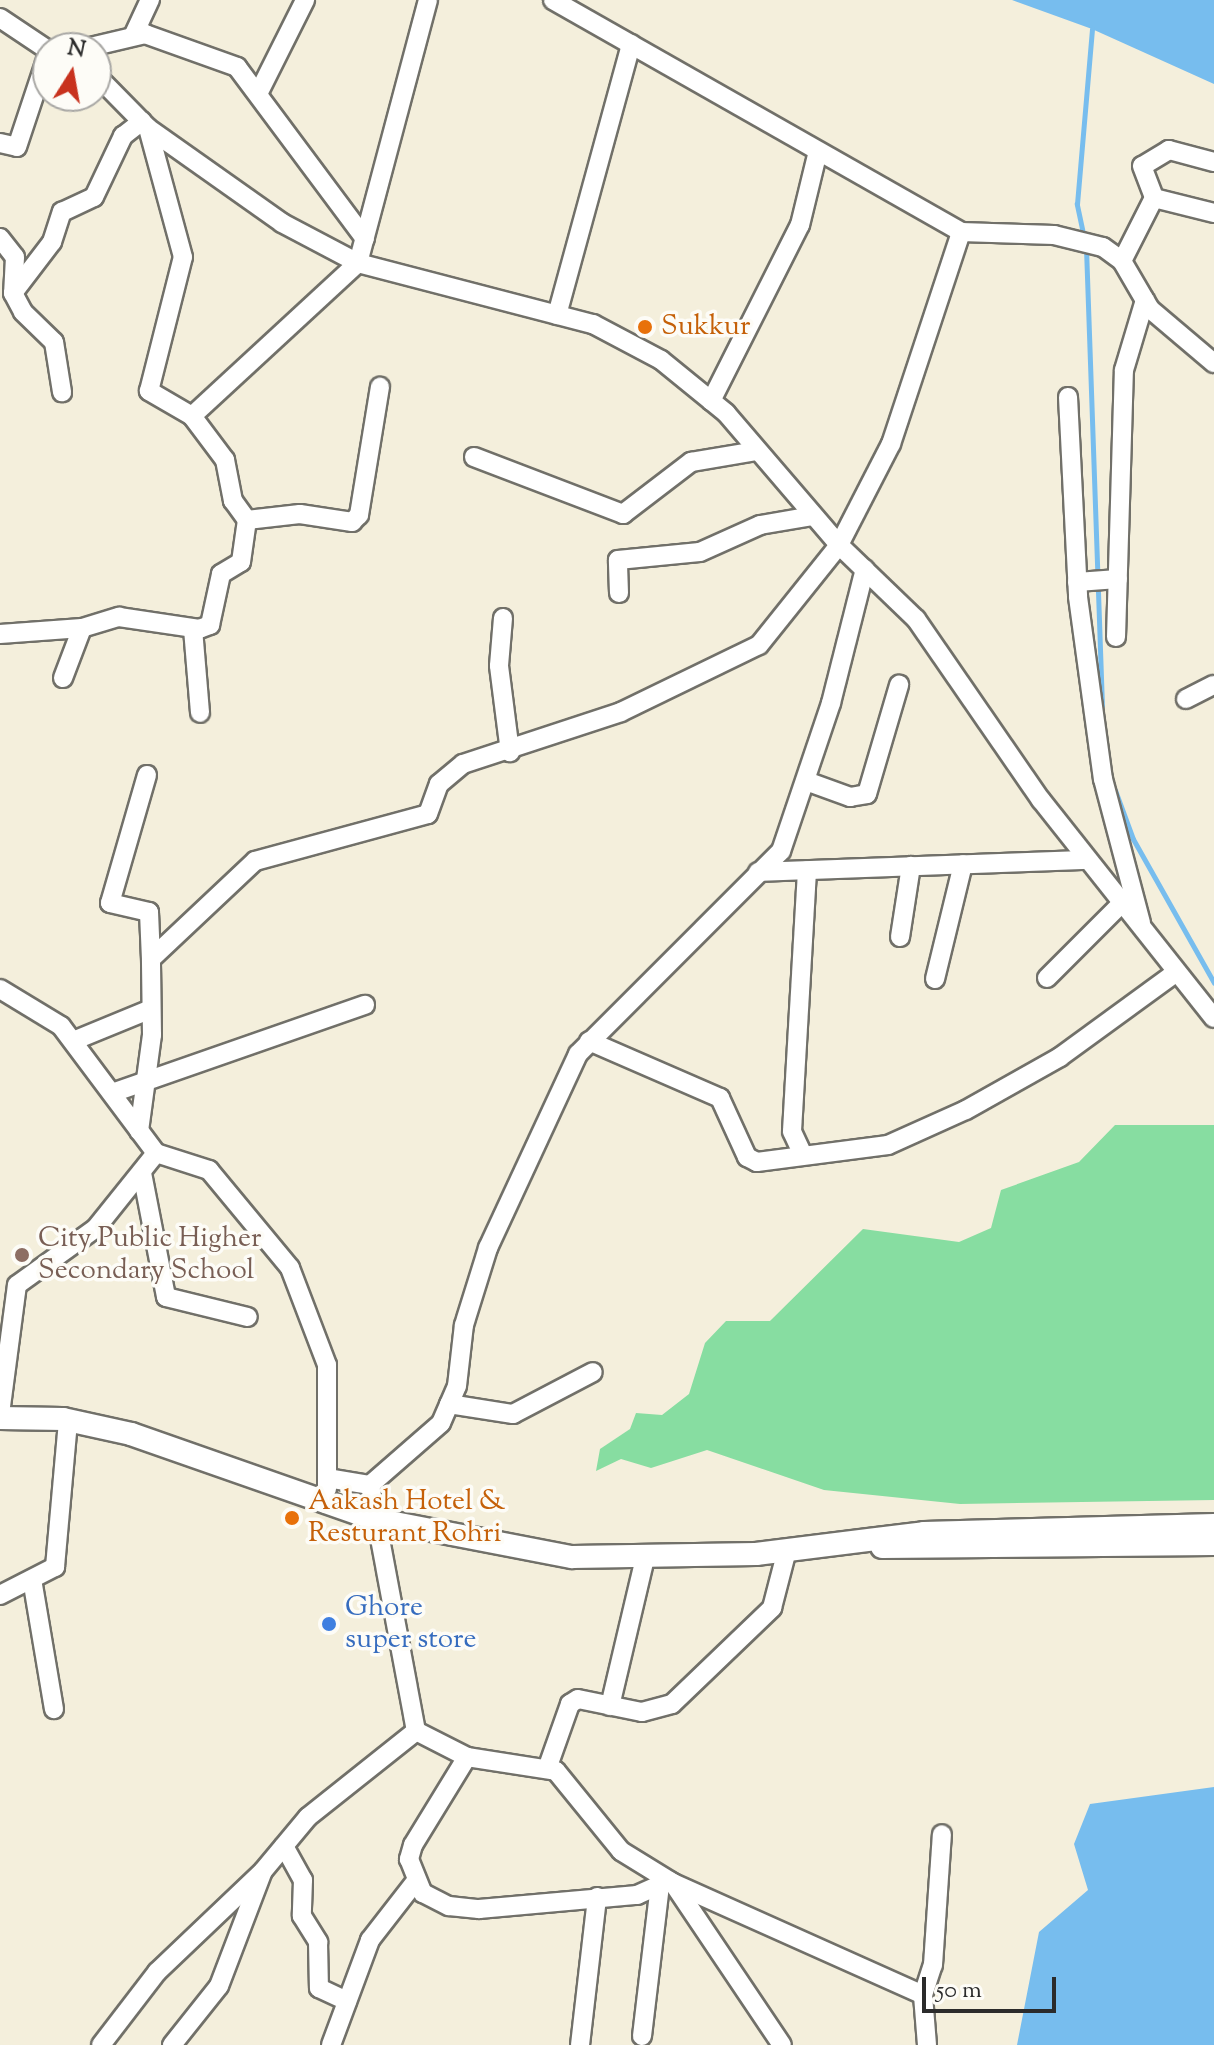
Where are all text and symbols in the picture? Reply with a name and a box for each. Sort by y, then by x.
north arrow [32,32,112,112]
text: N [65,33,88,68]
place label: Sukkur [661,310,750,344]
marker: Sukkur [636,318,654,336]
place label: City Public Higher Secondary School [38,1222,261,1288]
marker: City Public Higher Secondary School [13,1246,31,1264]
place label: Aakash Hotel & Resturant Rohri [308,1485,505,1551]
marker: Aakash Hotel & Resturant Rohri [283,1509,301,1527]
place label: Ghore super store [345,1591,477,1657]
marker: Ghore super store [320,1615,338,1633]
scale bar [926,1961,1060,2011]
text: 50 m [936,1974,982,2008]

